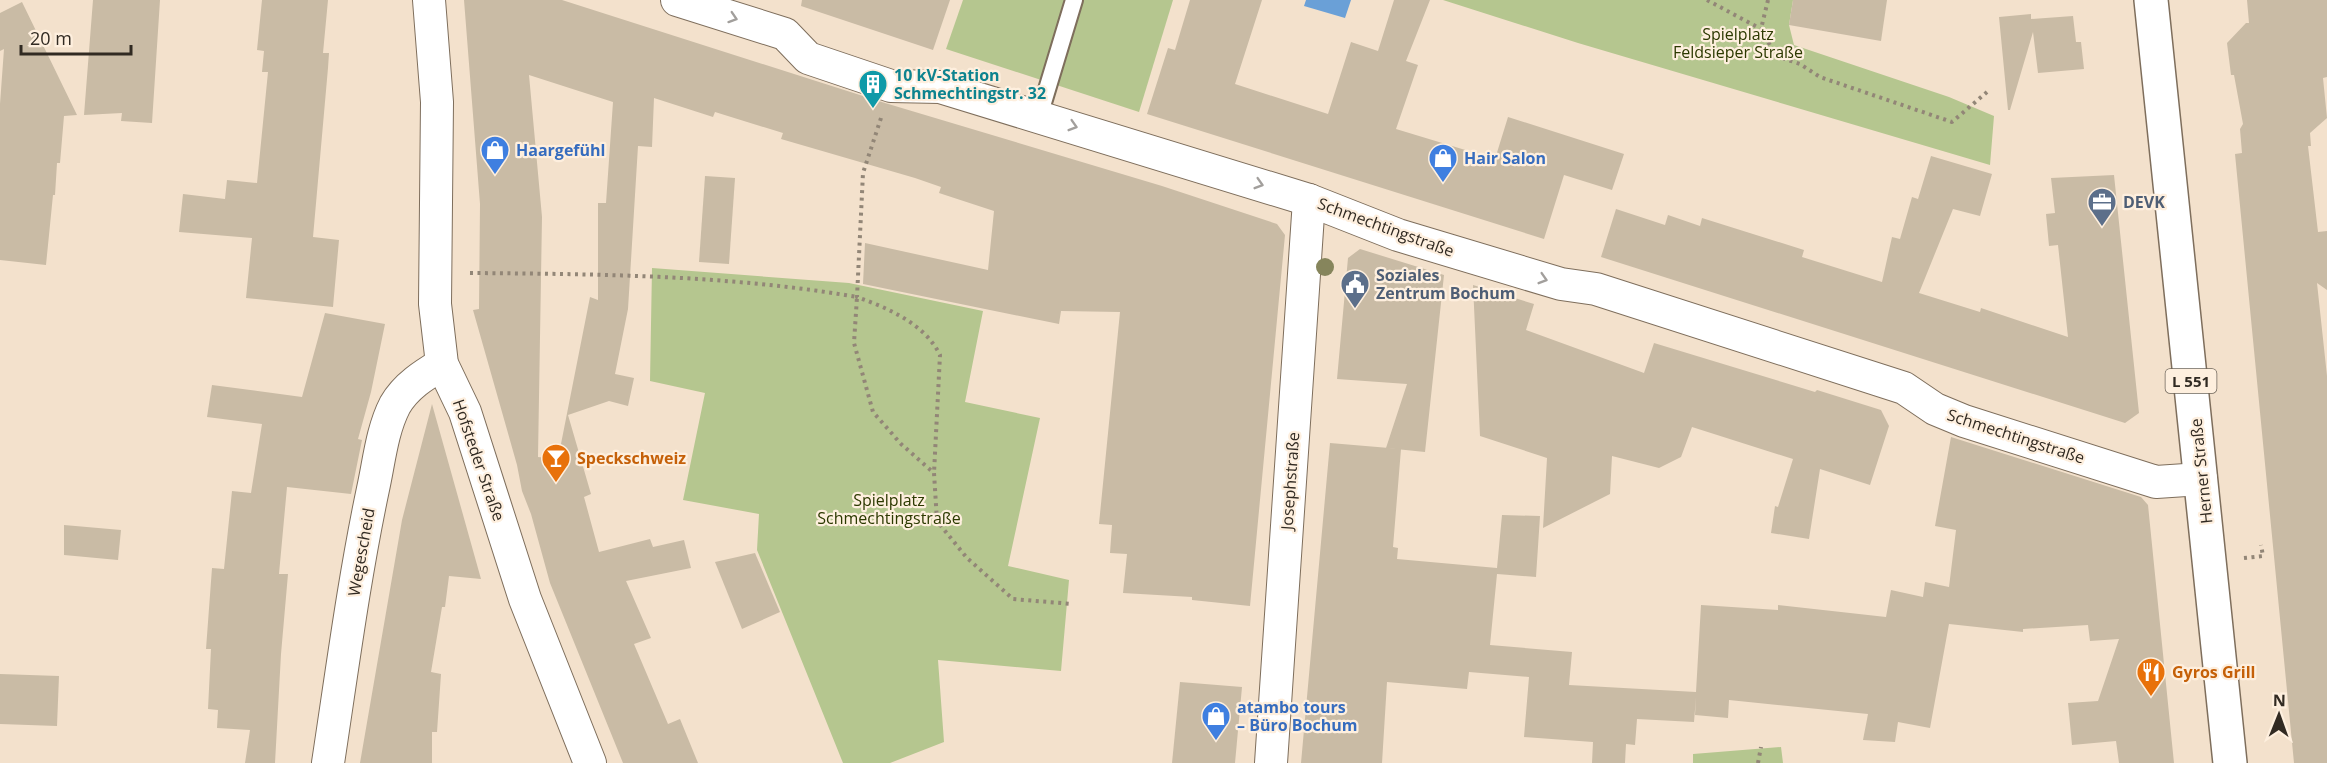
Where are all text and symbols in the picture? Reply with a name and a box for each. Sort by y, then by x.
one-way arrow [727,11,738,23]
scale bar [21,18,130,56]
park label: Spielplatz Feldsieper Straße [1673,23,1803,63]
text: 20 m [30,26,72,50]
place label: 10 kV-Station Schmechtingstr. 32 [894,64,1046,104]
building icon: 10 kV-Station Schmechtingstr. 32 [857,68,889,110]
one-way arrow [1067,119,1078,131]
shop icon: Haargefühl [479,134,511,176]
place label: Haargefühl [516,139,605,161]
shop icon: Hair Salon [1427,142,1459,184]
place label: Hair Salon [1464,147,1546,169]
one-way arrow [1253,177,1264,189]
office icon: DEVK [2086,186,2118,228]
place label: DEVK [2123,191,2165,213]
street label: Schmechtingstraße [1315,192,1457,262]
place label: Soziales Zentrum Bochum [1376,264,1515,304]
public building icon: Soziales Zentrum Bochum [1339,268,1371,310]
one-way arrow [1538,272,1548,284]
road number: L 551 [2166,369,2216,393]
street label: Hofsteder Straße [448,396,510,524]
street label: Schmechtingstraße [1944,403,2088,469]
street label: Herner Straße [2185,417,2217,525]
street label: Josephstraße [1275,431,1304,533]
bar icon: Speckschweiz [540,442,572,484]
place label: Speckschweiz [577,447,686,469]
park label: Spielplatz Schmechtingstraße [817,489,961,529]
street label: Wegescheid [342,506,380,598]
restaurant icon: Gyros Grill [2135,656,2167,698]
place label: Gyros Grill [2172,661,2255,683]
north arrow [2249,685,2309,745]
text: N [2273,689,2286,711]
place label: atambo tours – Büro Bochum [1237,696,1357,736]
shop icon: atambo tours – Büro Bochum [1200,700,1232,742]

